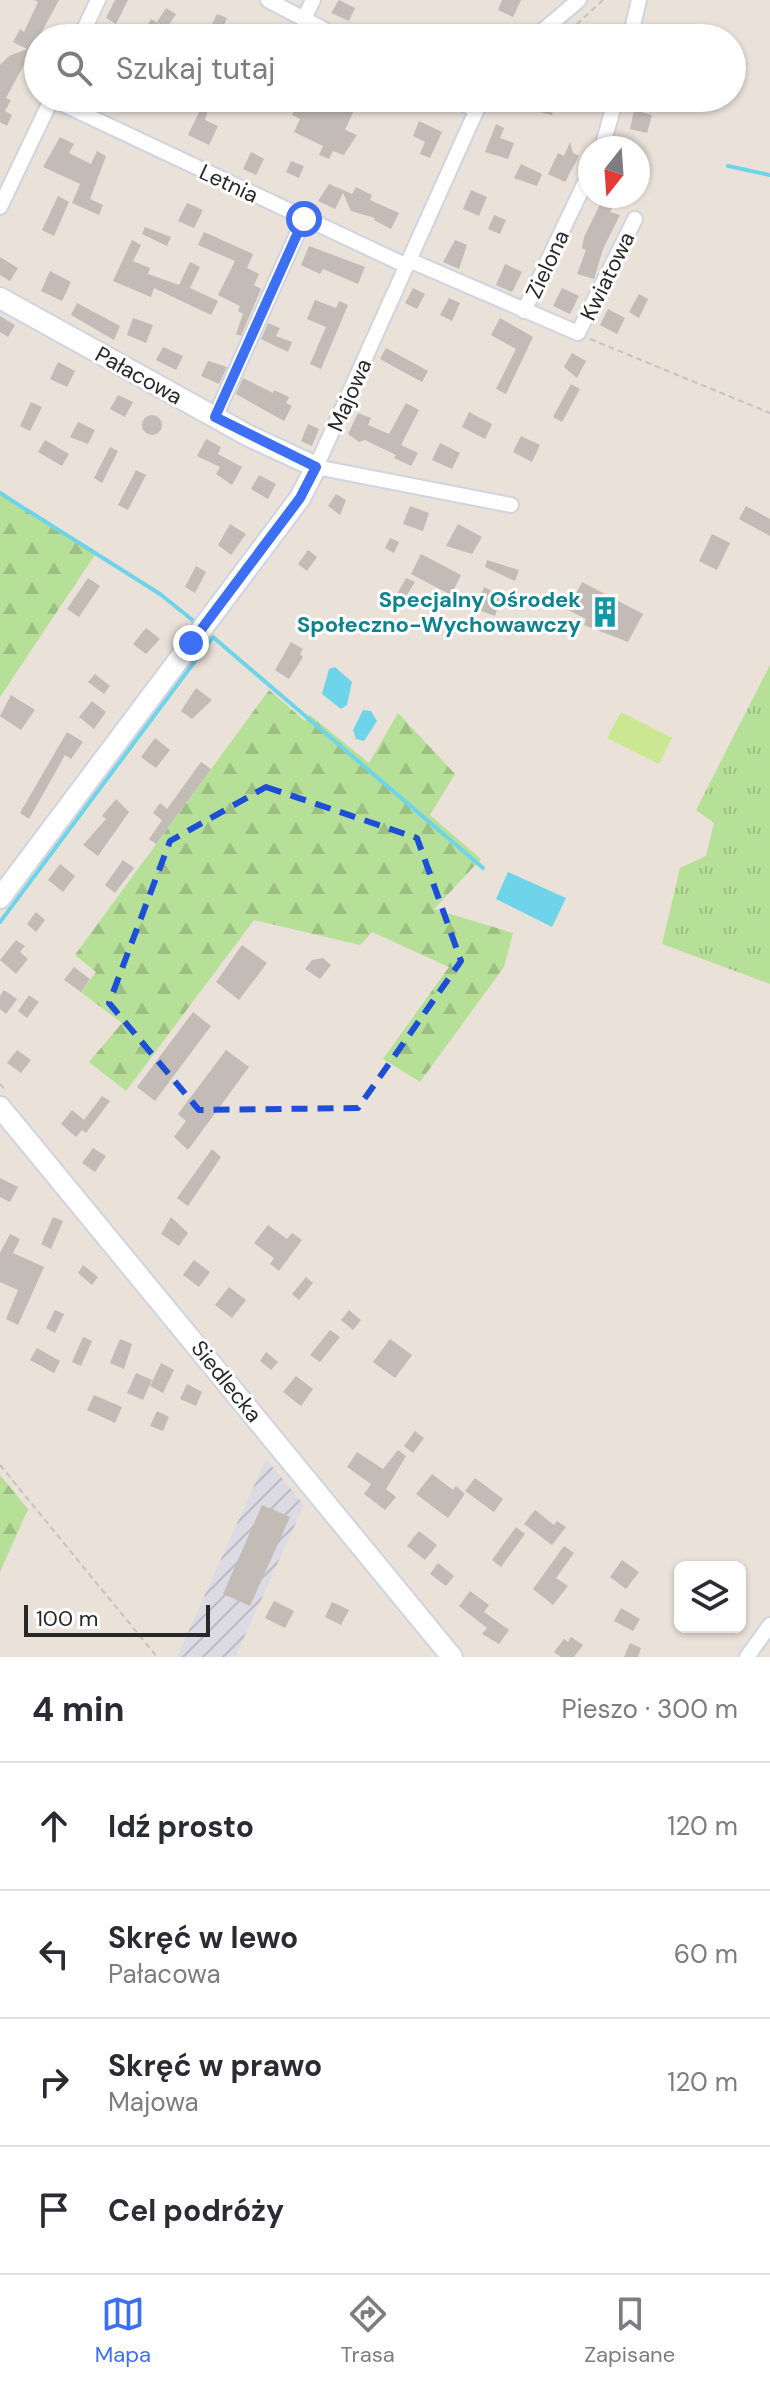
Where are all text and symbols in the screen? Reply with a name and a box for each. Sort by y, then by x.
search box [24,24,746,112]
icon: search [52,46,96,90]
text: Szukaj tutaj [116,49,275,88]
north arrow [578,136,650,208]
street label: Letnia [195,157,263,210]
route start [286,201,322,237]
street label: Zielona [519,225,576,303]
street label: Kwiatowa [574,227,641,325]
street label: Pałacowa [90,340,187,411]
street label: Majowa [321,354,378,436]
place label: Specjalny Ośrodek Społeczno-Wychowawczy [297,585,581,639]
building icon: Specjalny Ośrodek Społeczno-Wychowawczy [588,595,622,629]
route end [173,625,209,661]
street label: Siedlecka [185,1334,268,1428]
map controls [674,1561,746,1633]
button: layers [674,1561,746,1633]
scale bar [24,1601,210,1637]
text: 100 m [36,1604,98,1633]
text: 4 min [32,1687,124,1732]
text: Pieszo · 300 m [562,1692,738,1726]
icon: ahead [32,1804,76,1848]
text: Idź prosto [108,1807,254,1846]
text: 120 m [667,1809,738,1843]
text: Skręć w lewo [108,1918,298,1957]
icon: left [32,1932,76,1976]
text: 60 m [674,1937,738,1971]
text: Pałacowa [108,1957,221,1991]
text: Skręć w prawo [108,2046,322,2085]
icon: right [32,2060,76,2104]
text: 120 m [667,2065,738,2099]
text: Majowa [108,2085,199,2119]
icon: arrive [32,2188,76,2232]
text: Cel podróży [108,2191,284,2230]
tab: Mapa [95,2292,151,2369]
tab: Trasa [340,2292,395,2369]
tab: Zapisane [584,2292,675,2369]

